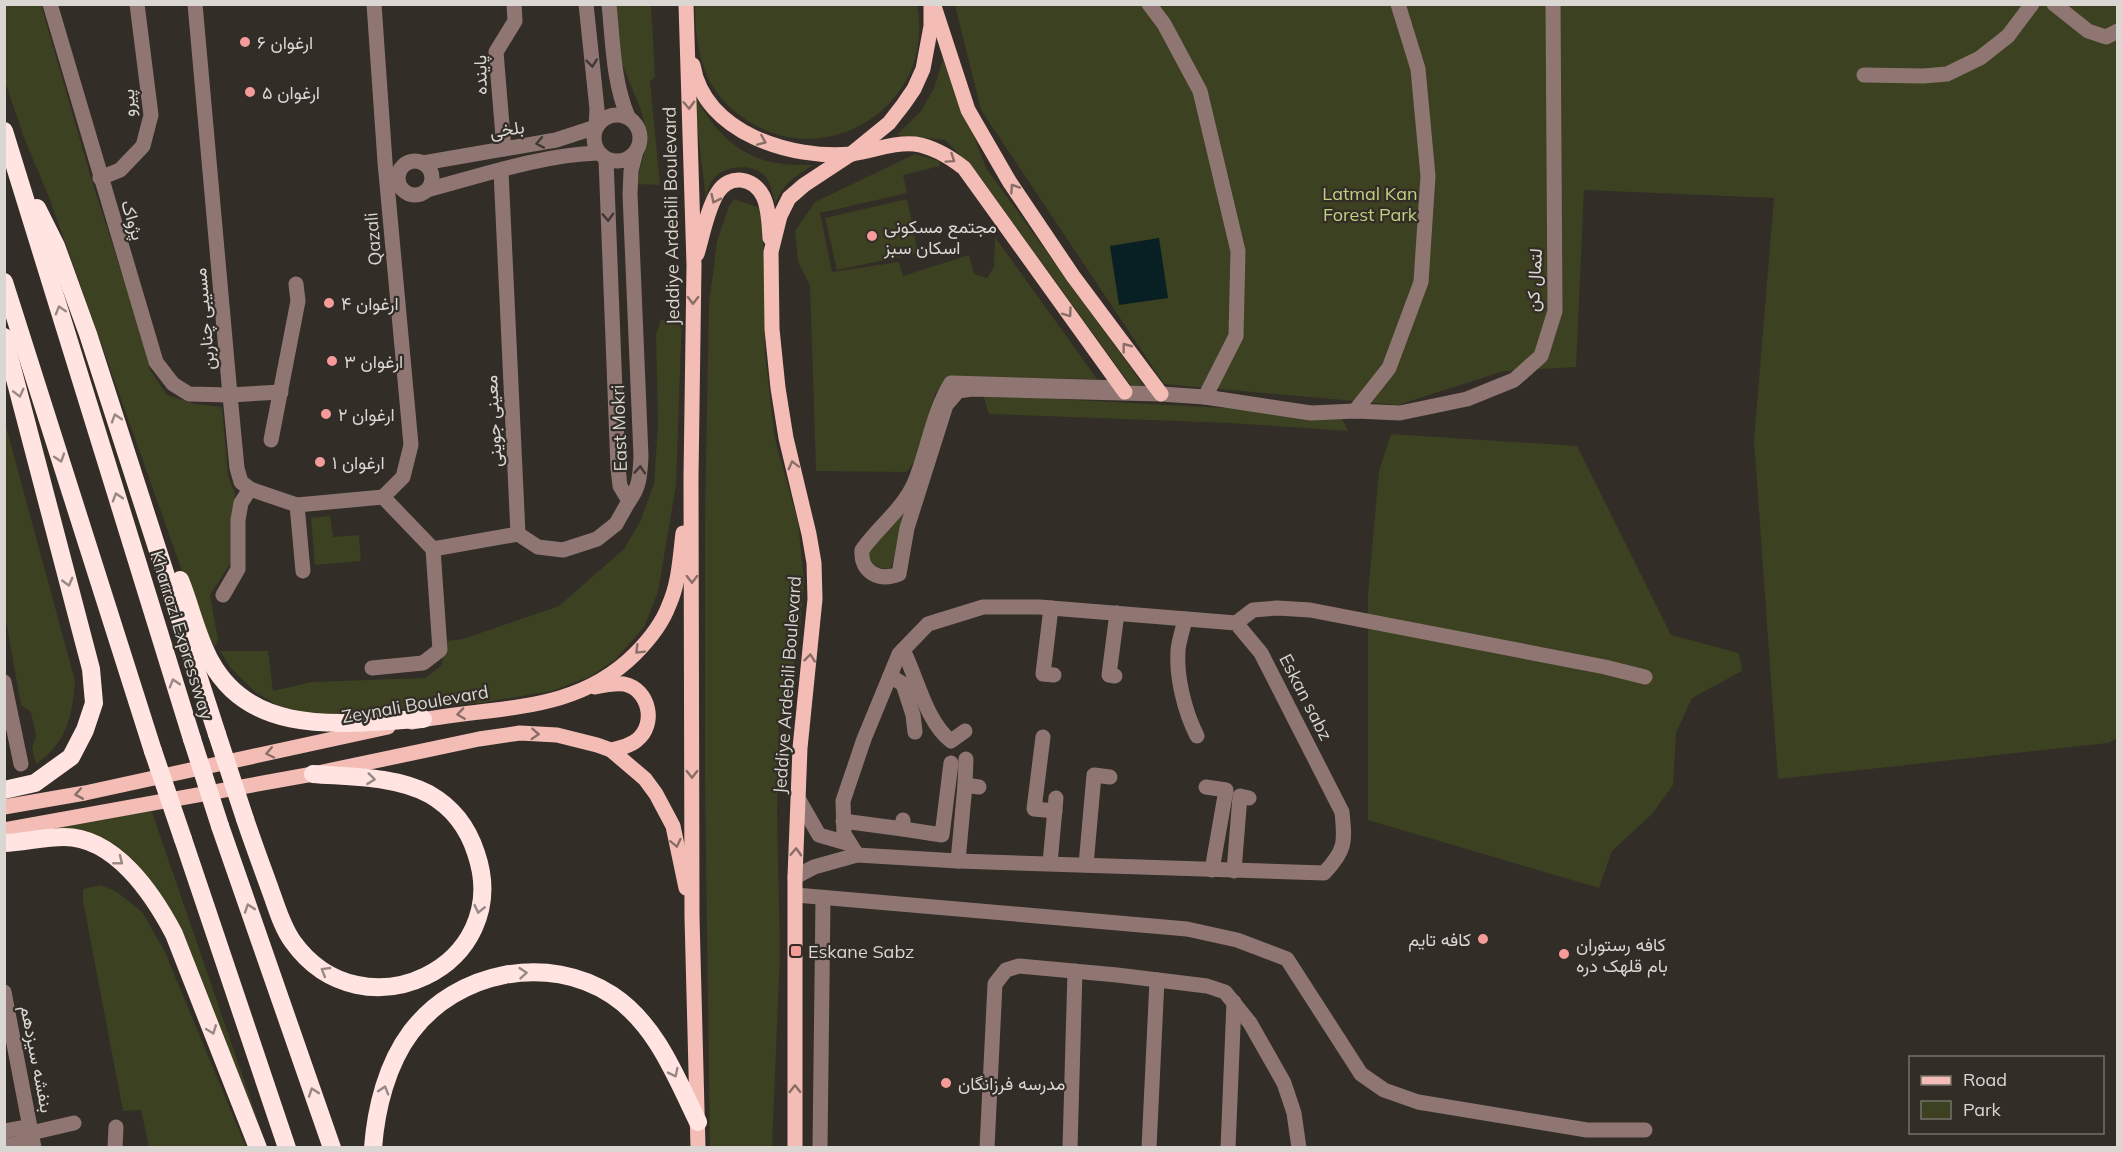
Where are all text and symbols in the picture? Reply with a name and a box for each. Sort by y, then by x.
place label: ارغوان ۶ [257,31,313,54]
marker: ارغوان ۶ [238,35,252,49]
street label: پاینده [468,55,493,95]
one-way arrow [585,58,598,67]
place label: ارغوان ۵ [262,81,320,104]
marker: ارغوان ۵ [243,85,257,99]
street label: پیرو [116,89,141,117]
one-way arrow [682,100,695,109]
street label: Jeddiye Ardebili Boulevard [658,107,684,325]
street label: بلخی [488,115,526,143]
one-way arrow [755,134,766,146]
one-way arrow [535,136,545,149]
one-way arrow [944,151,955,162]
park label: Latmal Kan Forest Park [1322,182,1418,226]
one-way arrow [1010,184,1021,195]
one-way arrow [711,193,723,204]
street label: پژواک [115,197,150,243]
street label: Qazali [359,211,387,267]
one-way arrow [602,213,615,222]
place label: مجتمع مسکونی اسکان سبز [883,215,997,259]
marker: مجتمع مسکونی اسکان سبز [865,229,879,243]
street label: لتمال کن [1521,248,1547,312]
street label: مسیبی چناربن [188,267,221,371]
place label: ارغوان ۴ [341,292,399,315]
one-way arrow [687,295,699,304]
marker: ارغوان ۴ [322,296,336,310]
one-way arrow [55,305,67,316]
one-way arrow [1061,307,1072,318]
one-way arrow [1123,343,1134,354]
place label: ارغوان ۳ [344,350,403,373]
marker: ارغوان ۳ [325,354,339,368]
street label: معینی جوینی [479,374,507,468]
street label: East Mokri [606,384,632,472]
one-way arrow [11,388,24,398]
place label: ارغوان ۲ [338,403,395,426]
marker: ارغوان ۲ [319,407,333,421]
one-way arrow [110,413,123,424]
place label: ارغوان ۱ [332,451,385,474]
one-way arrow [53,452,65,463]
marker: ارغوان ۱ [313,455,327,469]
one-way arrow [787,460,800,470]
one-way arrow [634,465,647,474]
one-way arrow [112,492,124,503]
street label: Kharrazi Expressway [145,548,219,723]
one-way arrow [686,574,698,583]
street label: Jeddiye Ardebili Boulevard [768,575,806,795]
one-way arrow [61,576,73,587]
one-way arrow [636,642,647,653]
street label: Eskan sabz [1274,650,1338,744]
one-way arrow [803,653,816,662]
one-way arrow [169,678,182,689]
street label: Zeynali Boulevard [340,680,490,728]
one-way arrow [456,708,465,720]
one-way arrow [531,727,540,740]
one-way arrow [265,745,275,758]
one-way arrow [686,769,698,778]
one-way arrow [367,773,376,785]
one-way arrow [74,787,84,799]
one-way arrow [669,838,682,848]
one-way arrow [789,848,802,857]
one-way arrow [112,854,123,865]
one-way arrow [243,903,256,914]
one-way arrow [473,904,486,914]
place label: کافه تایم [1408,928,1471,952]
marker: کافه تایم [1476,932,1490,946]
place label: کافه رستوران بام قلهک دره [1576,933,1668,978]
place label: Eskane Sabz [808,940,914,963]
marker: Eskane Sabz [789,944,803,958]
marker: کافه رستوران بام قلهک دره [1557,947,1571,961]
one-way arrow [321,966,331,978]
one-way arrow [518,967,527,980]
street label: بنفشه سیزدهم [14,1003,59,1115]
one-way arrow [205,1024,217,1035]
legend [1909,1056,2104,1134]
one-way arrow [667,1067,678,1078]
text: Road [1963,1068,2007,1091]
place label: مدرسه فرزانگان [958,1072,1065,1095]
marker: مدرسه فرزانگان [939,1076,953,1090]
one-way arrow [377,1085,389,1096]
one-way arrow [789,1085,801,1094]
one-way arrow [308,1087,321,1098]
text: Park [1963,1098,2002,1121]

